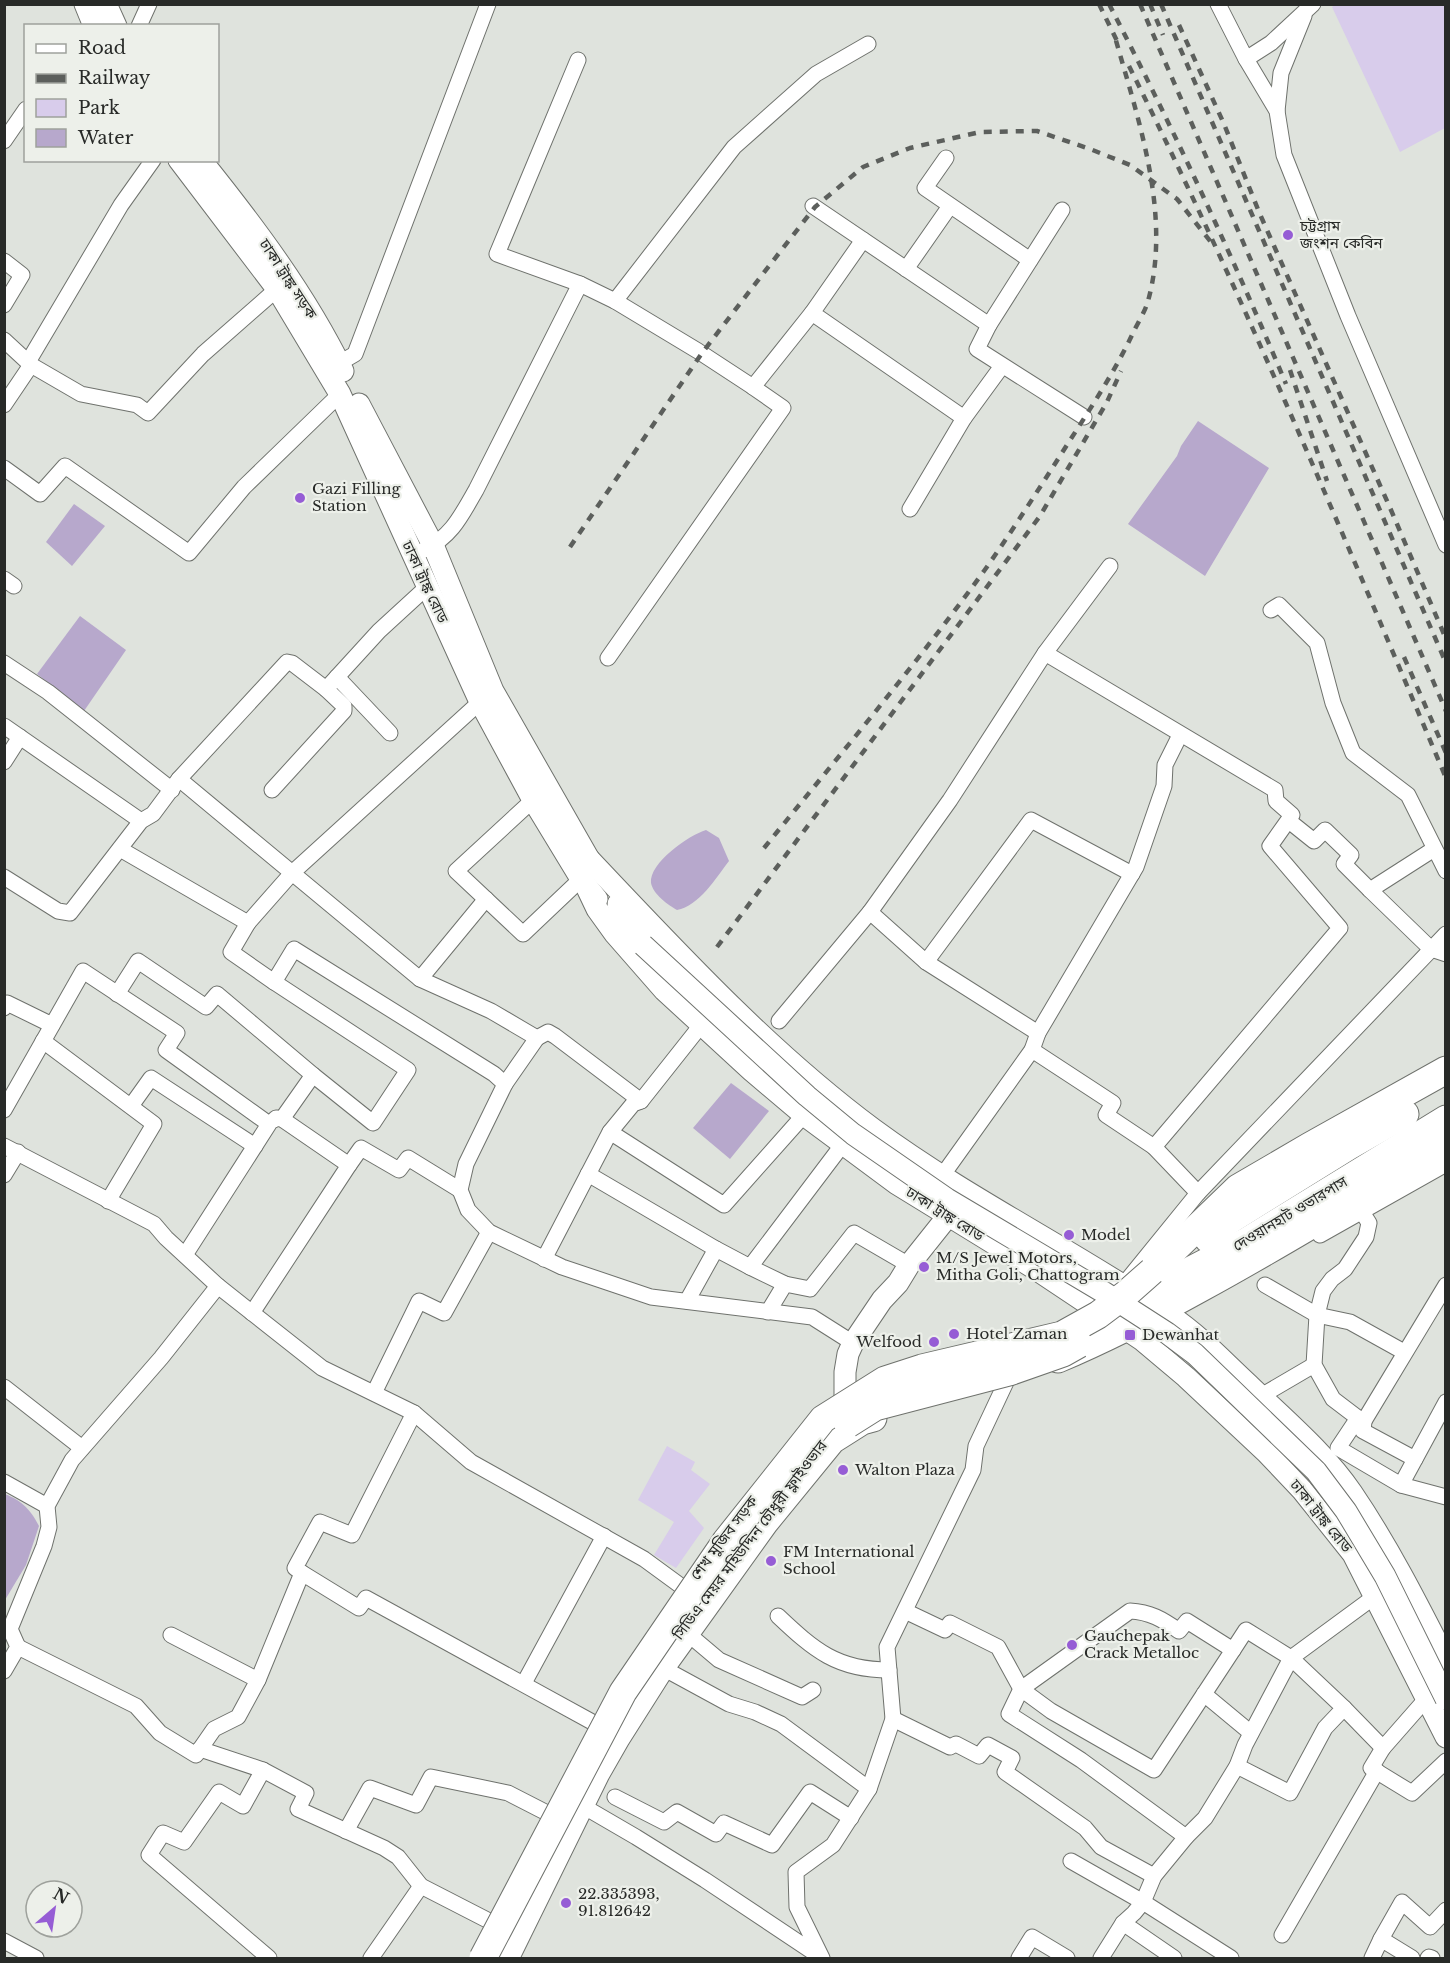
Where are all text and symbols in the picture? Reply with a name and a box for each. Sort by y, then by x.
legend [24,24,219,162]
text: Road [78,37,126,59]
text: Railway [78,67,151,89]
text: Park [78,97,120,119]
text: Water [77,127,134,149]
place label: চট্টগ্রাম জংশন কেবিন [1299,216,1384,252]
marker: চট্টগ্রাম জংশন কেবিন [1281,228,1295,242]
street label: ঢাকা ট্রাঙ্ক সড়ক [255,234,322,323]
place label: Gazi Filling Station [312,479,402,515]
marker: Gazi Filling Station [293,491,307,505]
street label: ঢাকা ট্রাঙ্ক রোড [398,537,453,626]
street label: দেওয়ানহাট ওভারপাস [1229,1172,1351,1255]
street label: ঢাকা ট্রাঙ্ক রোড [902,1182,988,1245]
place label: Model [1081,1225,1130,1244]
marker: Model [1062,1228,1076,1242]
place label: M/S Jewel Motors, Mitha Goli, Chattogram [936,1248,1120,1284]
marker: M/S Jewel Motors, Mitha Goli, Chattogram [917,1260,931,1274]
place label: Hotel Zaman [966,1324,1067,1343]
place label: Dewanhat [1142,1325,1220,1344]
marker: Hotel Zaman [947,1327,961,1341]
marker: Dewanhat [1123,1328,1137,1342]
place label: Welfood [855,1332,922,1351]
marker: Welfood [927,1335,941,1349]
street label: সিডিএ মেয়র মহিউদ্দিন চৌধুরী ফ্লাইওভার [668,1435,831,1644]
place label: Walton Plaza [854,1460,955,1479]
marker: Walton Plaza [836,1463,850,1477]
street label: ঢাকা ট্রাঙ্ক রোড [1286,1475,1357,1556]
street label: শেখ মুজিব সড়ক [686,1491,762,1584]
place label: FM International School [783,1542,915,1578]
marker: FM International School [764,1554,778,1568]
place label: Gauchepak Crack Metalloc [1084,1626,1199,1662]
marker: Gauchepak Crack Metalloc [1065,1638,1079,1652]
north arrow [24,1879,84,1939]
text: N [50,1883,73,1908]
place label: 22.335393, 91.812642 [578,1884,660,1920]
marker: 22.335393, 91.812642 [559,1896,573,1910]

